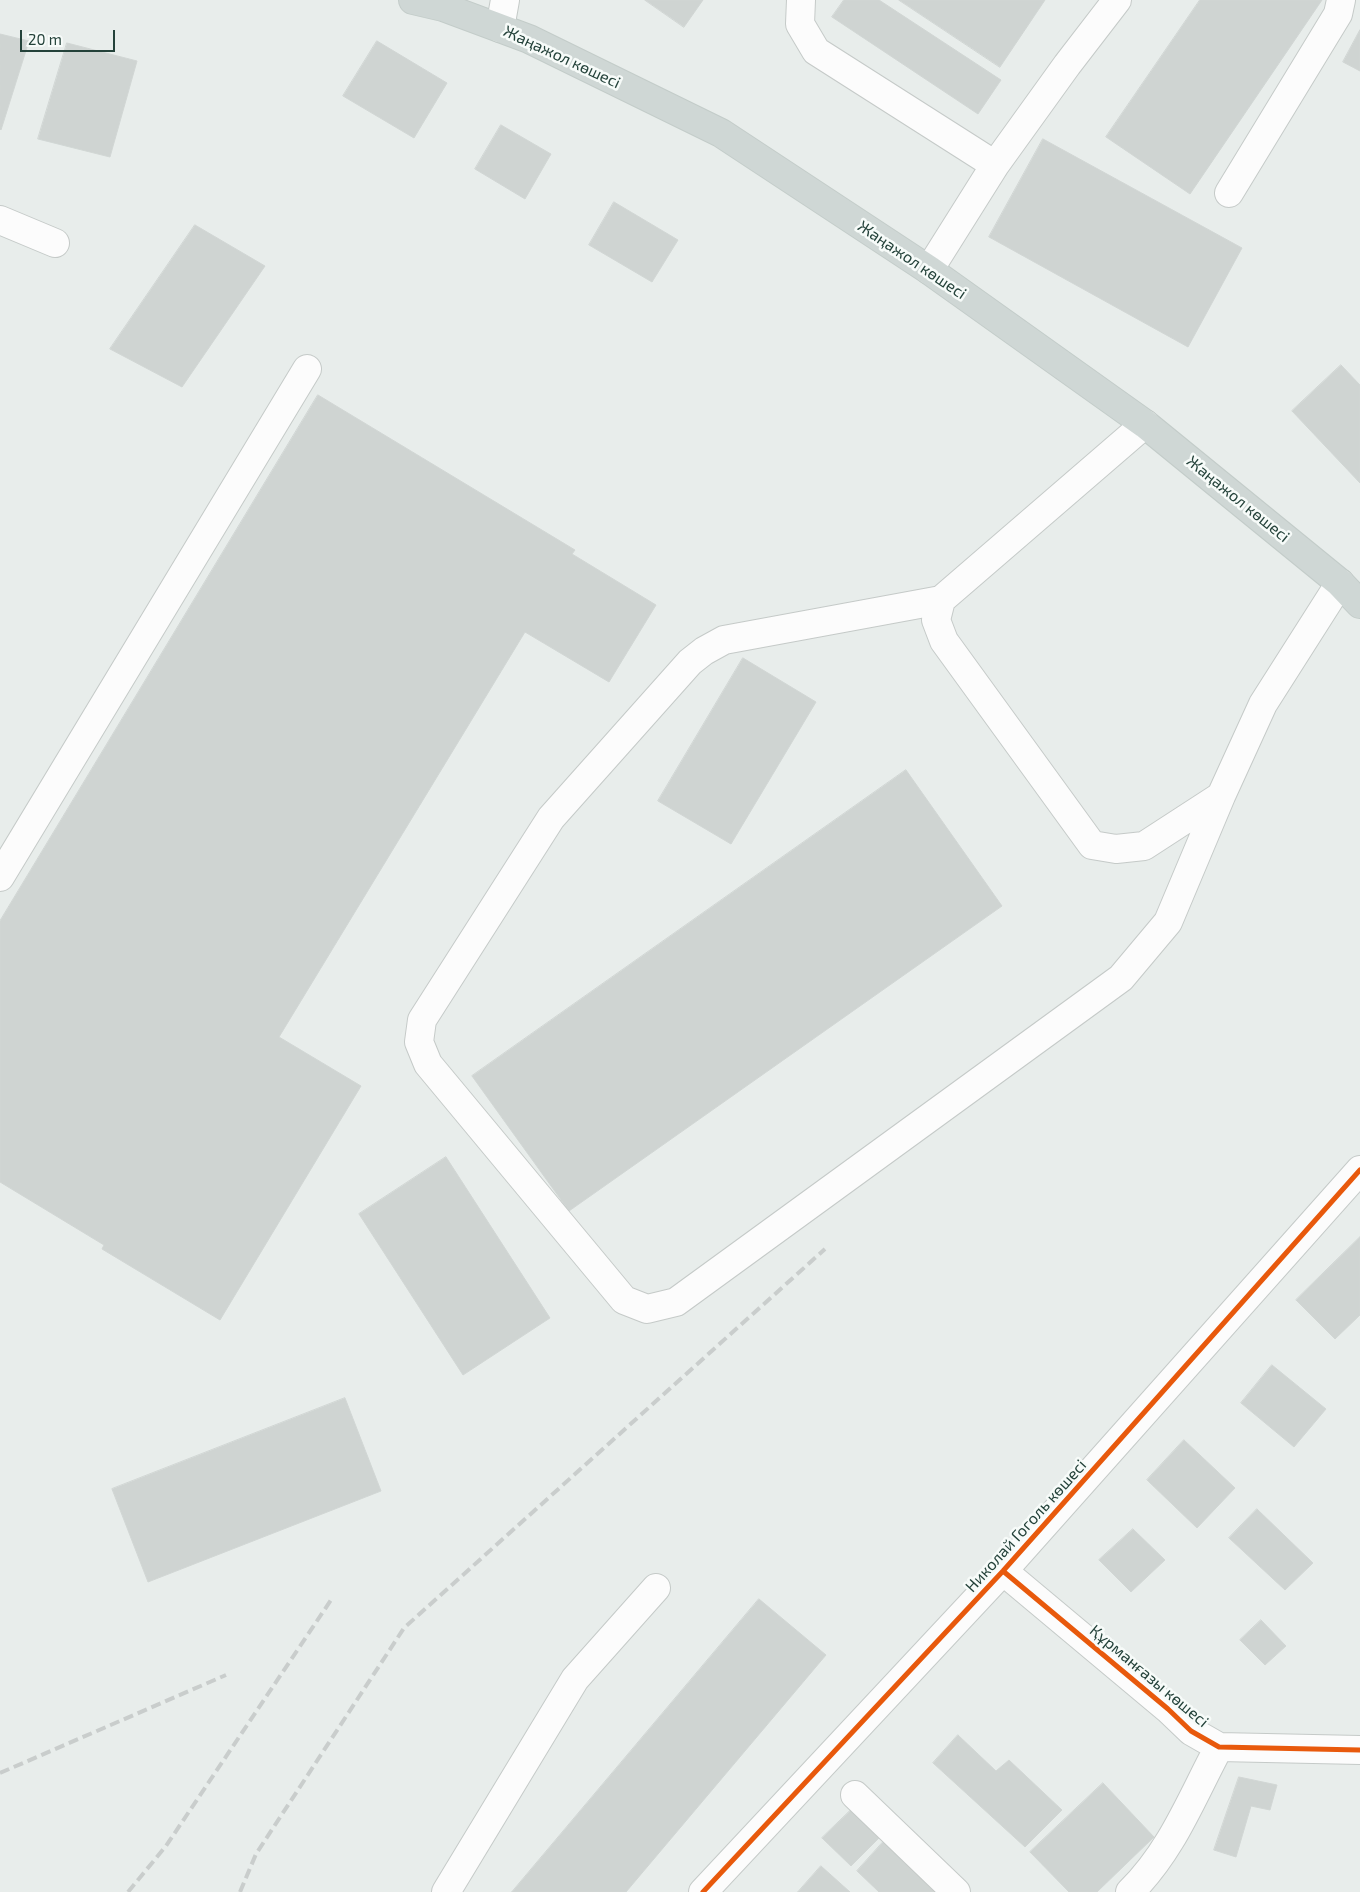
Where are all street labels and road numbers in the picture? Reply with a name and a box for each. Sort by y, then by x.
street label: Жаңажол көшесі [500,22,624,92]
street label: Жаңажол көшесі [854,217,970,303]
street label: Жаңажол көшесі [1183,452,1293,546]
street label: Николай Гоголь көшесі [962,1456,1090,1596]
street label: Құрманғазы көшесі [1086,1621,1212,1731]

